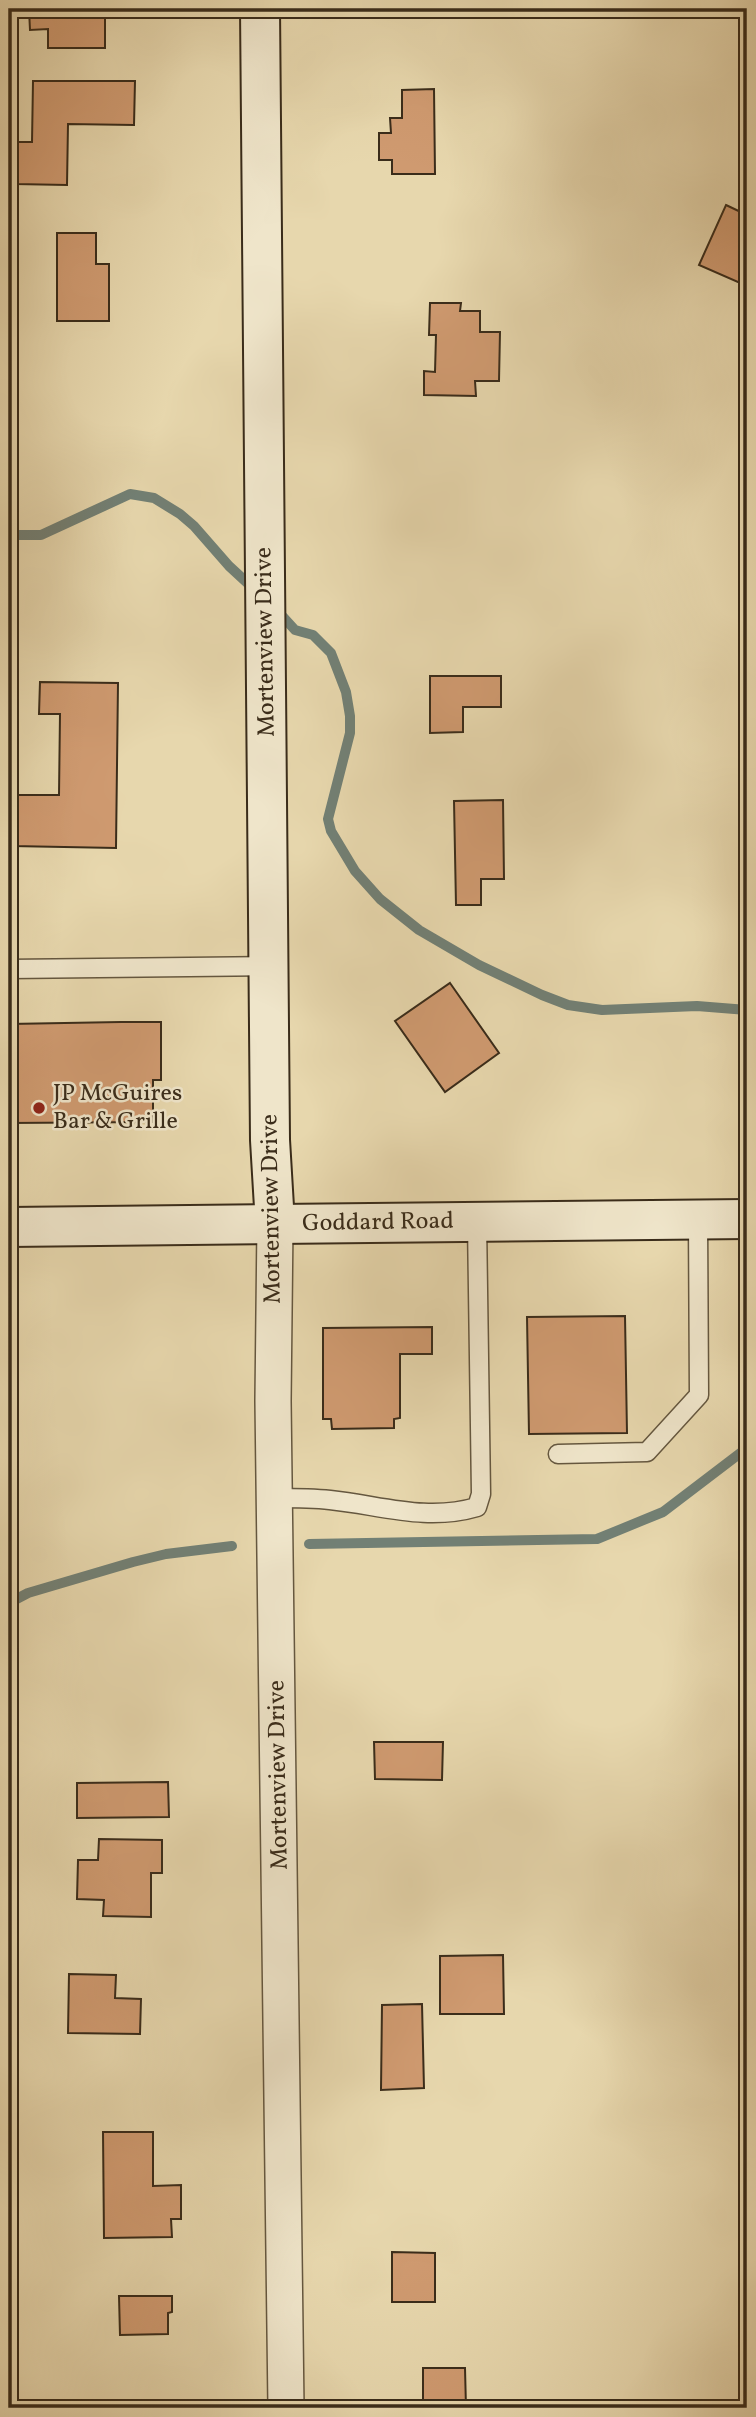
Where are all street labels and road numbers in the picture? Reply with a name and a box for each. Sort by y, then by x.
street label: Mortenview Drive [247,547,285,737]
street label: Mortenview Drive [253,1114,291,1304]
street label: Goddard Road [302,1205,454,1241]
street label: Mortenview Drive [260,1680,298,1870]

